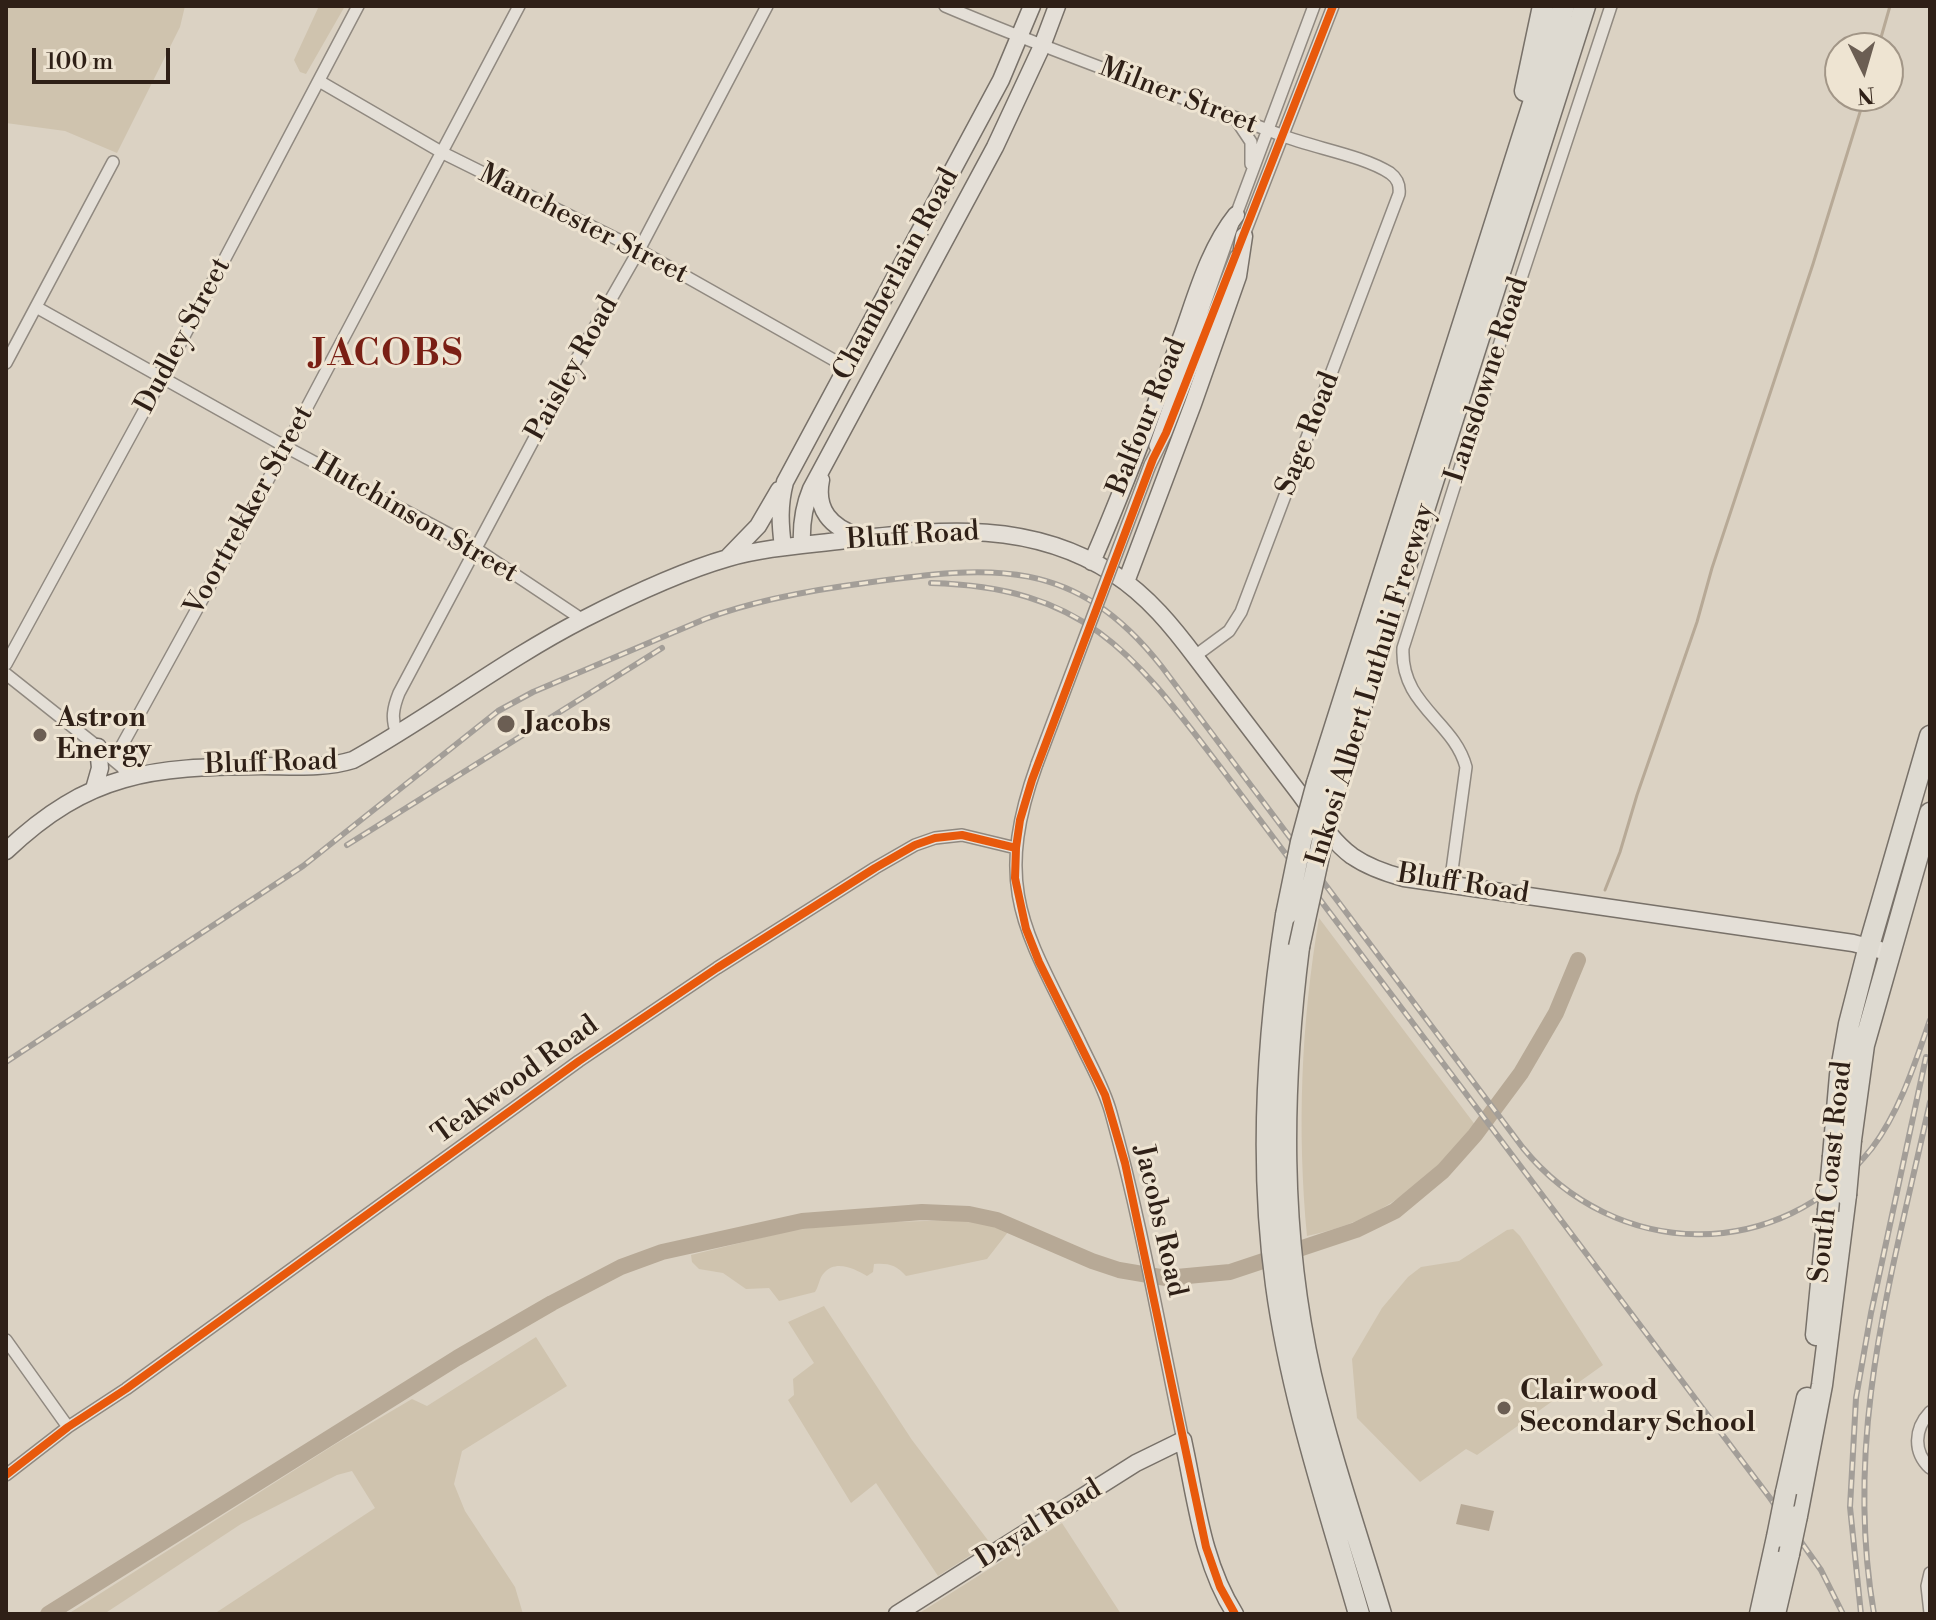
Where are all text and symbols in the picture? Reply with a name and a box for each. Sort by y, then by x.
scale bar [36,32,174,82]
north arrow [1824,32,1904,112]
text: 100 m [46,47,113,77]
street label: Milner Street [1094,51,1262,143]
text: N [1856,80,1876,109]
street label: Manchester Street [473,158,693,292]
street label: Chamberlain Road [827,163,967,387]
street label: Dudley Street [129,252,239,420]
street label: Lansdowne Road [1439,273,1537,487]
street label: Paisley Road [520,291,626,447]
district label: JACOBS [312,334,464,378]
street label: Balfour Road [1101,334,1195,500]
street label: Sage Road [1270,368,1348,500]
street label: Voortrekker Street [178,400,322,622]
street label: Hutchinson Street [307,447,523,591]
street label: Inkosi Albert Luthuli Freeway [1301,500,1443,870]
street label: Bluff Road [846,516,980,558]
place label: Astron Energy [56,702,152,768]
place label: Jacobs [524,707,611,741]
marker: Jacobs [495,713,517,735]
marker: Astron Energy [31,726,49,744]
street label: Bluff Road [204,745,338,783]
street label: Bluff Road [1395,858,1531,912]
street label: Teakwood Road [426,1009,606,1153]
street label: South Coast Road [1804,1059,1860,1285]
street label: Jacobs Road [1125,1142,1193,1300]
place label: Clairwood Secondary School [1520,1375,1755,1441]
marker: Clairwood Secondary School [1495,1399,1513,1417]
street label: Dayal Road [970,1473,1108,1577]

